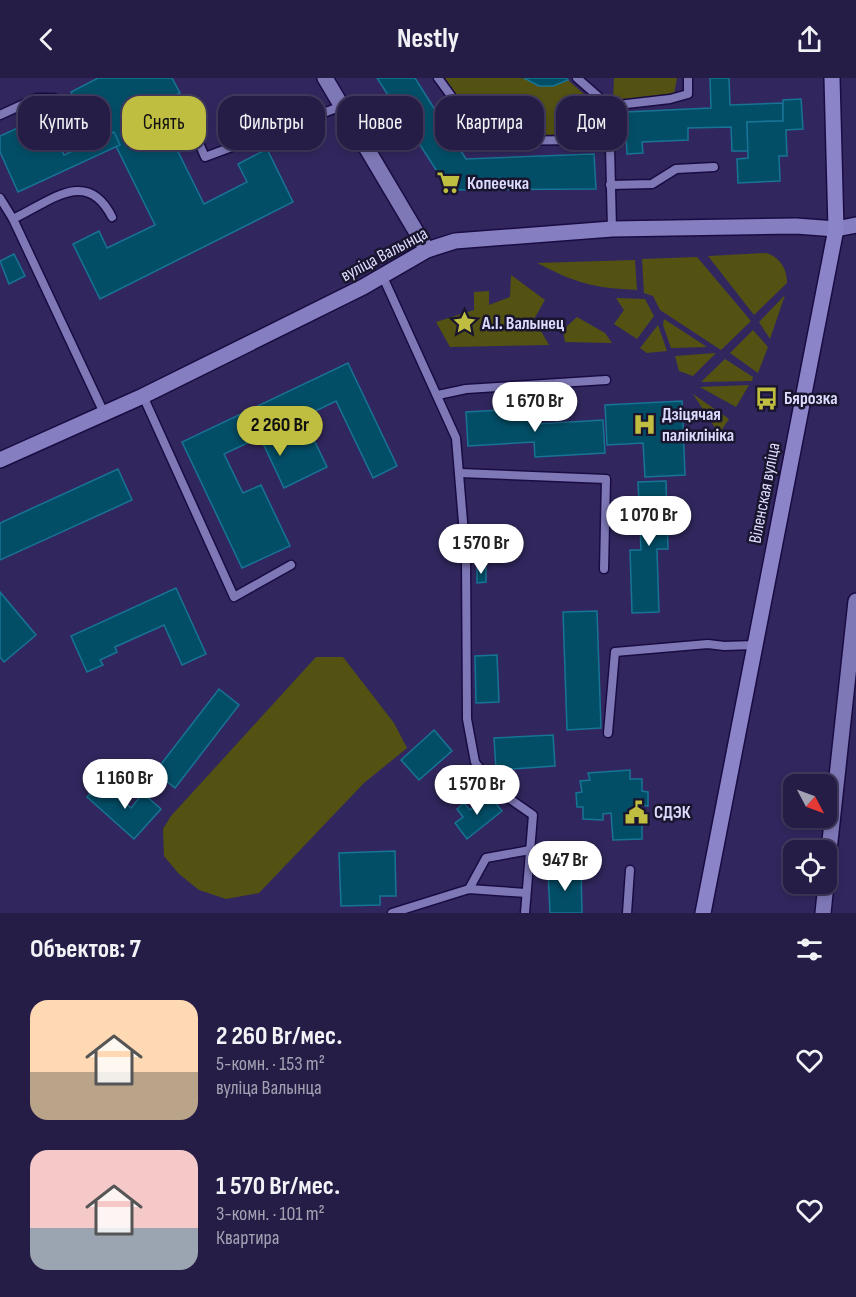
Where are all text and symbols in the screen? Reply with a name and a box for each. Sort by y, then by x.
icon: back [30,23,63,56]
text: Nestly [397,23,459,55]
icon: share [793,23,826,56]
chip: Купить [18,96,110,150]
chip: Снять [122,96,206,150]
chip: Фильтры [218,96,325,150]
chip: Новое [337,96,423,150]
chip: Квартира [435,96,544,150]
chip: Дом [556,96,627,150]
supermarket icon: Копеечка [436,170,462,196]
place label: Копеечка [467,173,529,194]
street label: вуліца Валынца [337,223,431,286]
place icon: А.І. Валынец [451,310,477,336]
place label: А.І. Валынец [481,313,564,334]
pin: 1 670 Br [473,382,597,433]
bus stop icon: Бярозка [753,385,779,411]
place label: Бярозка [784,388,838,409]
text: 1 670 Br [506,389,564,413]
place label: Дзіцячая паліклініка [662,404,734,446]
pin: 2 260 Br [218,406,342,457]
hospital icon: Дзіцячая паліклініка [631,411,657,437]
text: 2 260 Br [251,413,309,437]
street label: Віленская вуліца [744,441,785,545]
pin: 1 070 Br [587,496,711,547]
text: 1 070 Br [620,503,678,527]
pin: 1 570 Br [419,524,543,575]
text: 1 570 Br [453,531,509,555]
pin: 1 160 Br [63,759,187,810]
pin: 1 570 Br [415,765,539,816]
text: 1 160 Br [97,766,153,790]
text: 1 570 Br [449,772,505,796]
north arrow [783,774,837,828]
map controls [783,774,837,894]
public building icon: СДЭК [623,799,649,825]
place label: СДЭК [654,802,691,823]
button: locate [783,840,837,894]
pin: 947 Br [516,841,614,892]
text: 947 Br [542,848,588,872]
icon: filters [793,933,826,966]
text: Объектов: 7 [30,934,141,965]
text: 2 260 Br/мес. [216,1021,342,1052]
icon: home [78,1024,150,1096]
icon: heart [793,1044,826,1077]
text: 5-комн. · 153 m² [216,1052,325,1076]
text: вуліца Валынца [216,1076,322,1100]
text: 1 570 Br/мес. [216,1171,340,1202]
icon: home [78,1174,150,1246]
icon: heart [793,1194,826,1227]
text: 3-комн. · 101 m² [216,1202,325,1226]
text: Квартира [216,1226,280,1250]

